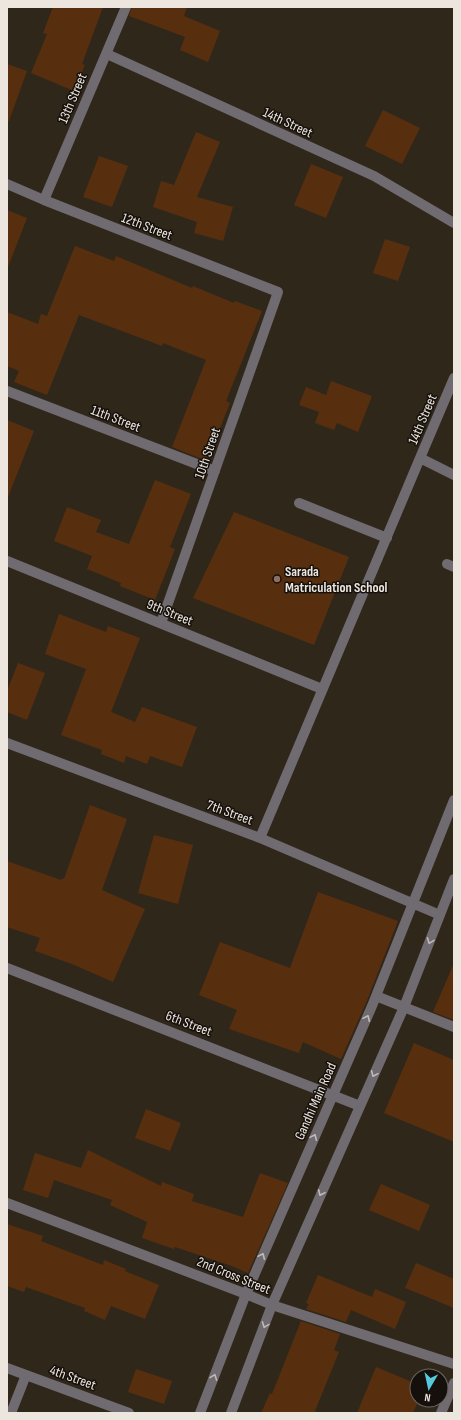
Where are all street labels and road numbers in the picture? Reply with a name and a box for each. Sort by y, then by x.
street label: 13th Street [54,71,91,126]
street label: 14th Street [260,104,315,141]
street label: 12th Street [119,209,175,244]
street label: 14th Street [404,392,441,447]
street label: 11th Street [89,401,143,436]
street label: 10th Street [191,425,224,481]
street label: 9th Street [144,596,195,629]
street label: 7th Street [204,796,255,829]
street label: 6th Street [163,1007,214,1040]
street label: Gandhi Main Road [291,1060,340,1142]
street label: 2nd Cross Street [195,1253,273,1298]
street label: 4th Street [47,1361,98,1394]

